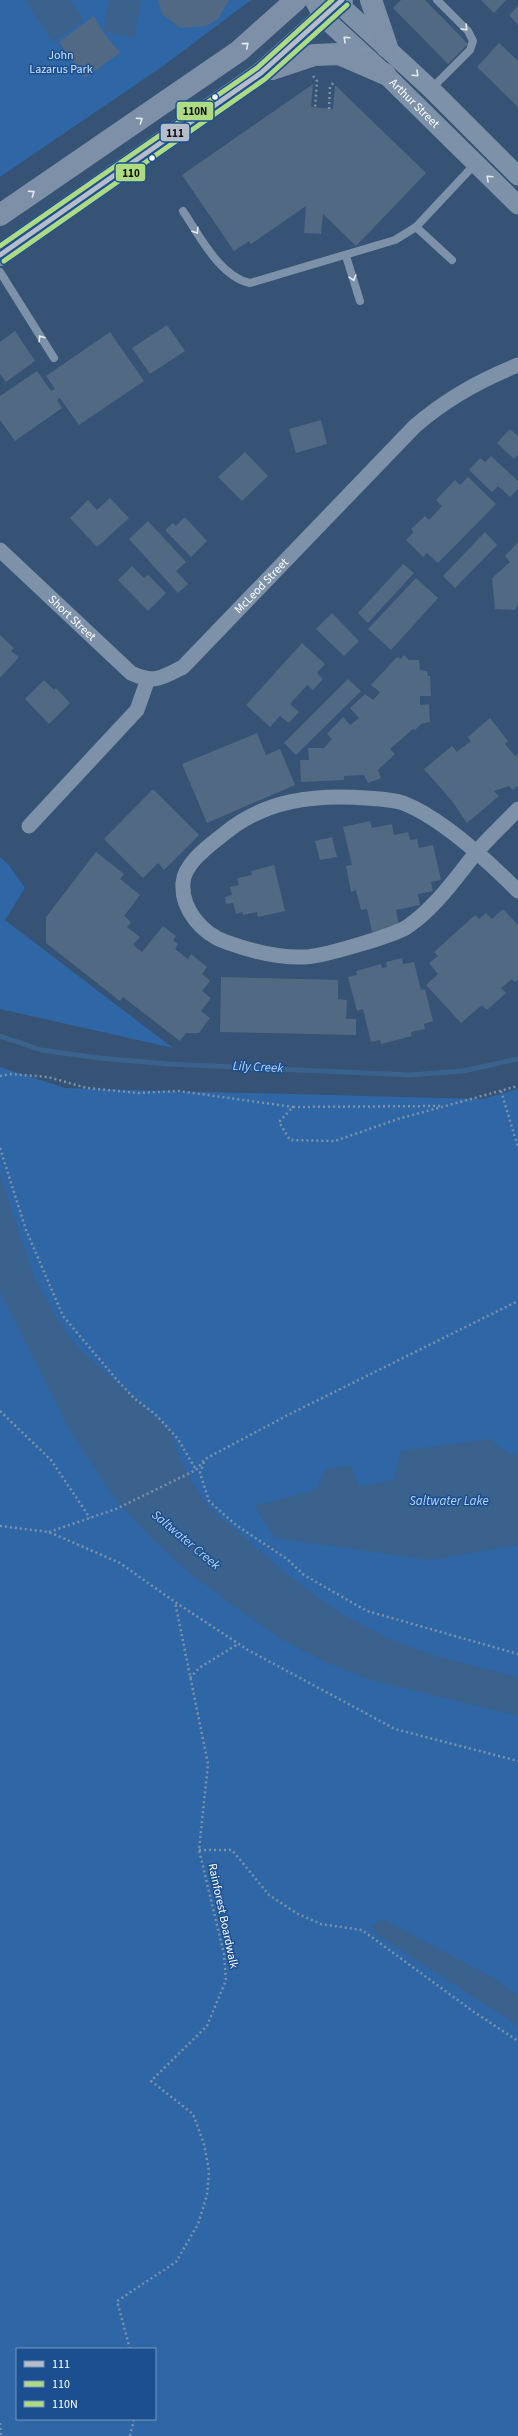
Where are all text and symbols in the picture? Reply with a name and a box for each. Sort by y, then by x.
one-way arrow [460,23,467,31]
one-way arrow [343,36,351,43]
one-way arrow [241,42,249,49]
park label: John Lazarus Park [29,47,93,78]
one-way arrow [411,69,418,76]
street label: Arthur Street [386,74,444,132]
unlabelled marker [210,92,220,102]
line badge: 110N [176,101,214,121]
text: 110N [183,104,207,119]
one-way arrow [136,117,143,125]
line badge: 111 [160,123,190,142]
text: 111 [166,126,184,141]
unlabelled marker [147,153,157,163]
line badge: 110 [115,163,146,182]
text: 110 [122,166,140,181]
one-way arrow [487,176,494,183]
one-way arrow [28,191,35,198]
one-way arrow [192,227,199,234]
one-way arrow [348,274,357,281]
one-way arrow [38,335,46,342]
street label: McLeod Street [230,554,292,617]
street label: Short Street [44,591,100,645]
water label: Lily Creek [232,1057,285,1077]
water label: Saltwater Lake [409,1492,489,1510]
water label: Saltwater Creek [148,1506,225,1575]
street label: Rainforest Boardwalk [204,1862,242,1970]
legend [16,2348,156,2420]
text: 111 [52,2356,70,2373]
text: 110 [52,2376,70,2393]
text: 110N [52,2396,78,2413]

